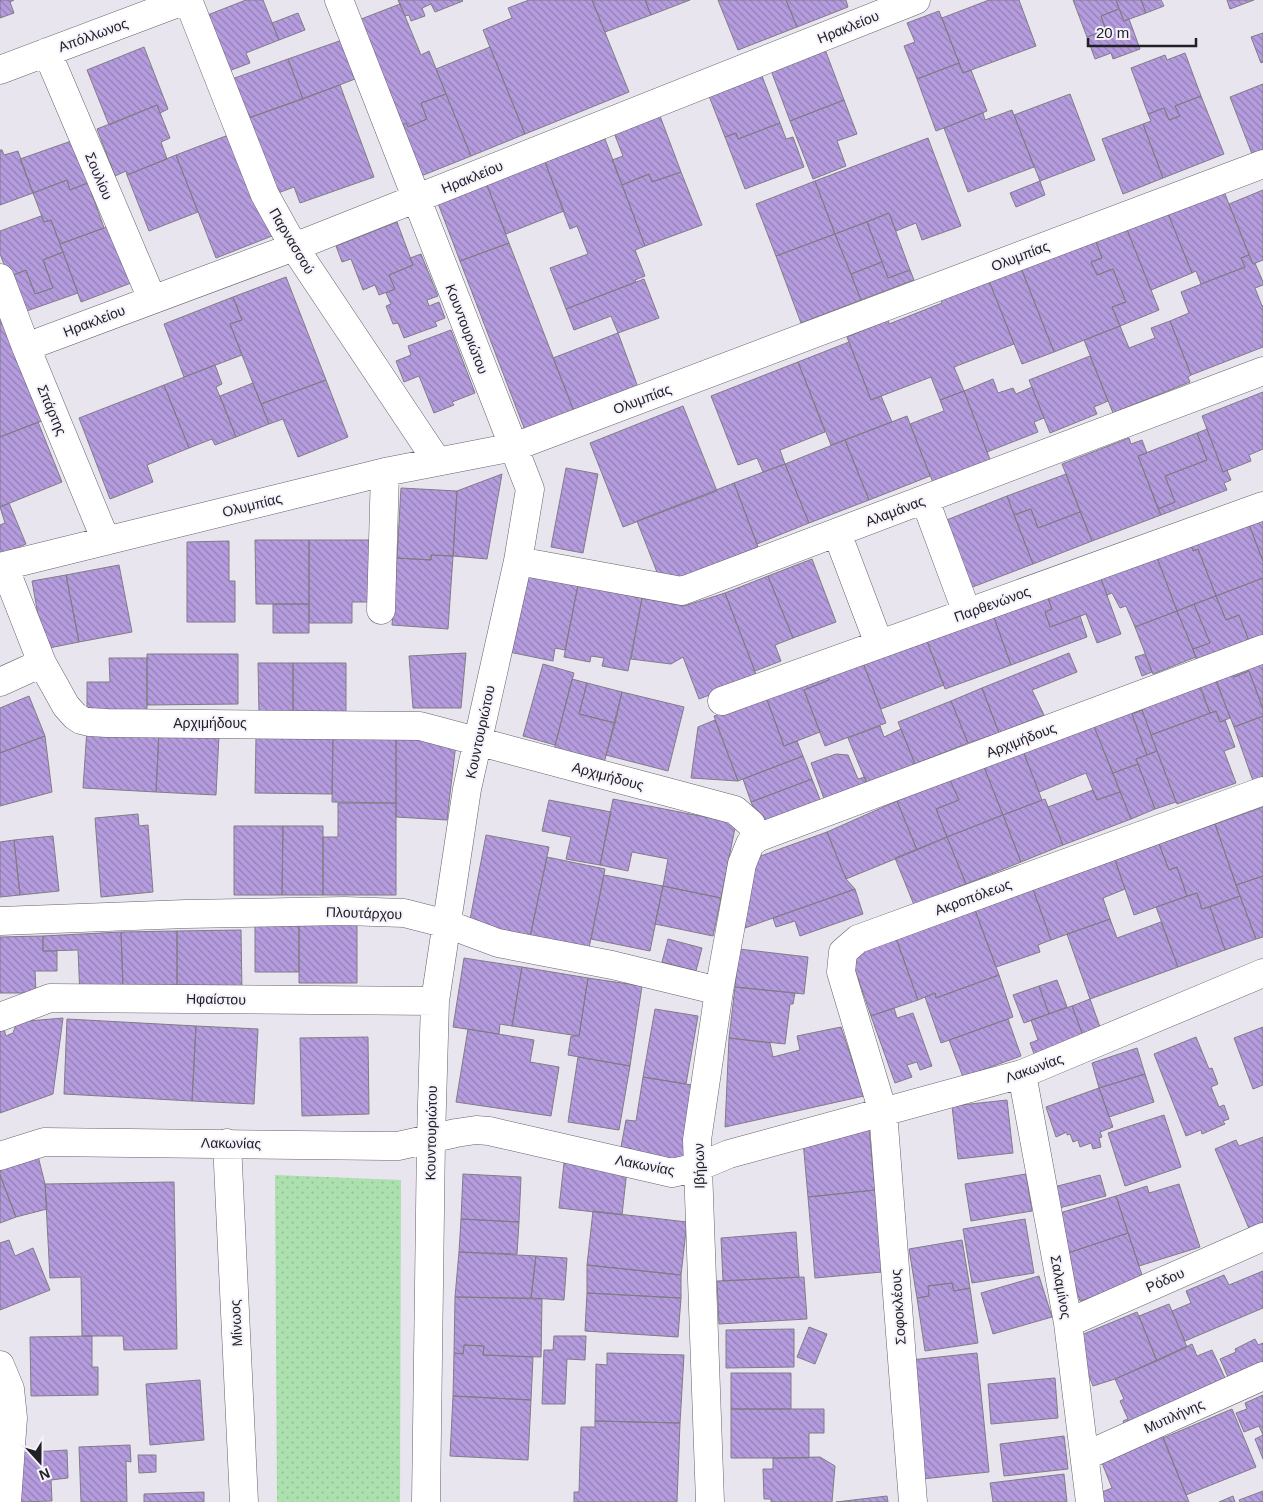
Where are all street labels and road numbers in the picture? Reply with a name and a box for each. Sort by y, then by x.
street label: Ηρακλείου [815,7,881,47]
street label: Απόλλωνος [56,15,130,55]
street label: Σουλίου [82,150,116,202]
street label: Ηρακλείου [439,157,505,197]
street label: Παρνασσού [266,205,318,277]
street label: Ολυμπίας [989,238,1052,274]
street label: Κουντουριώτου [443,282,491,376]
street label: Ηρακλείου [61,302,127,340]
street label: Ολυμπίας [611,381,674,417]
street label: Σπάρτης [34,382,70,438]
street label: Ολυμπίας [221,490,284,520]
street label: Αλαμάνας [863,492,927,530]
street label: Παρθενώνος [952,583,1032,625]
street label: Κουντουριώτου [462,684,498,780]
street label: Αρχιμήδους [173,715,247,731]
street label: Αρχιμήδους [984,719,1058,761]
street label: Αρχιμήδους [570,759,646,793]
street label: Ακροπόλεως [933,876,1014,918]
street label: Πλουτάρχου [326,904,402,922]
street label: Ηφαίστου [186,990,246,1008]
street label: Λακωνίας [1003,1050,1065,1086]
street label: Κουντουριώτου [422,1085,440,1181]
street label: Λακωνίας [201,1134,261,1152]
street label: Ιβήρων [691,1143,707,1189]
street label: Λακωνίας [614,1151,676,1179]
street label: Σαλαμίνος [1048,1254,1075,1320]
street label: Ρόδου [1143,1264,1187,1296]
street label: Σοφοκλέους [887,1268,909,1345]
street label: Μίνωος [227,1299,245,1347]
street label: Μυτιλήνης [1141,1396,1207,1436]

